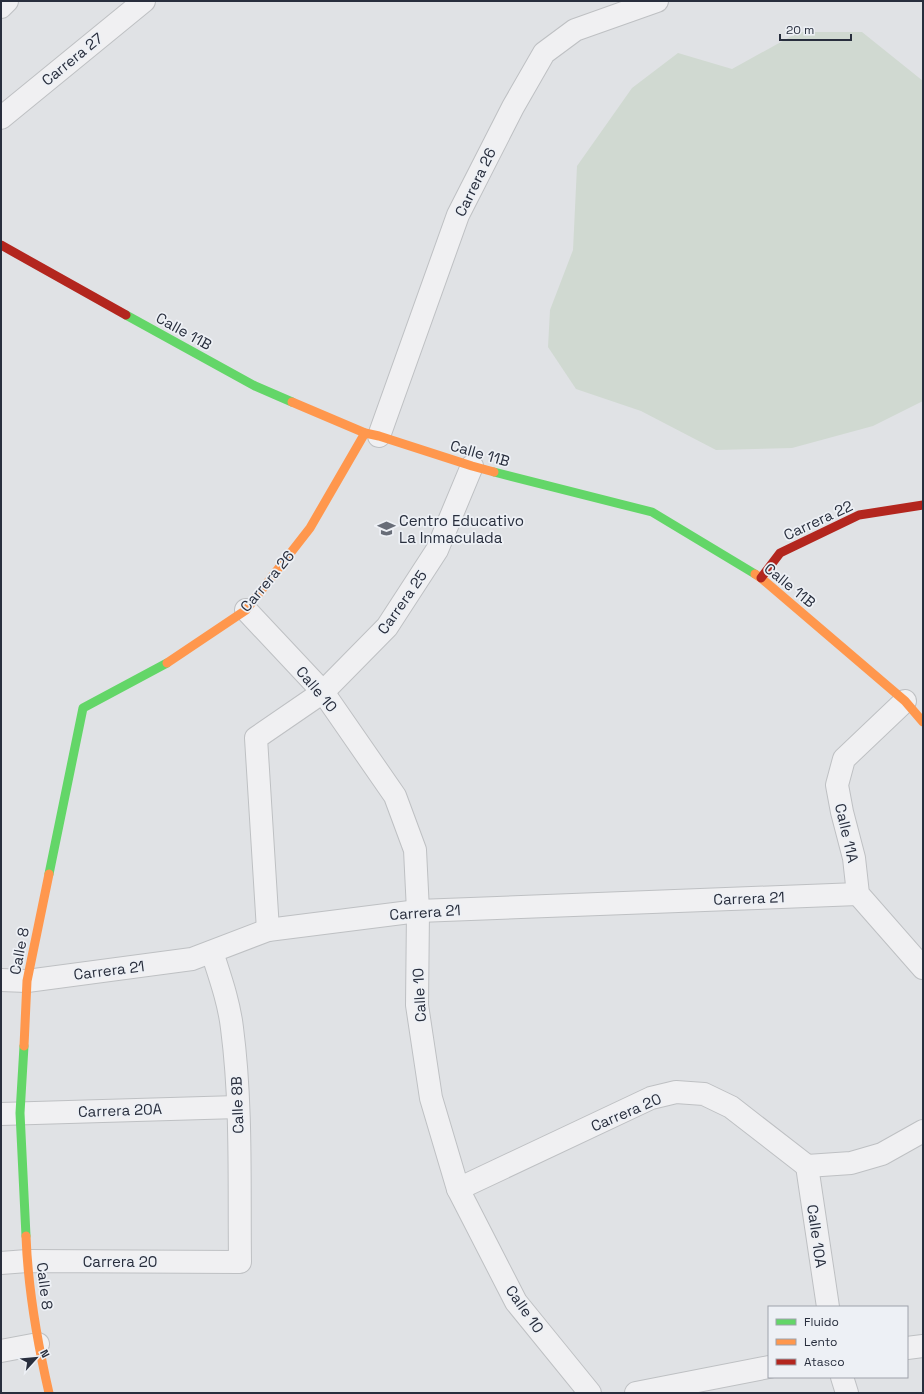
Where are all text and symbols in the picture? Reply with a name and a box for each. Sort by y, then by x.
scale bar [780,16,851,42]
text: 20 m [786,22,814,38]
street label: Carrera 27 [37,29,107,89]
street label: Carrera 26 [450,144,500,220]
street label: Calle 11B [153,308,215,354]
street label: Calle 11B [448,435,512,471]
street label: Carrera 22 [780,496,856,544]
place label: Centro Educativo La Inmaculada [399,511,524,547]
school or university icon: Centro Educativo La Inmaculada [376,519,396,539]
street label: Carrera 26 [236,546,298,616]
street label: Calle 11B [760,558,820,612]
street label: Carrera 25 [373,566,431,638]
street label: Calle 10 [292,662,342,716]
street label: Calle 11A [831,801,863,865]
street label: Carrera 21 [713,887,785,909]
street label: Carrera 21 [389,900,461,924]
street label: Calle 8 [5,926,33,976]
street label: Carrera 21 [72,956,146,984]
street label: Calle 10 [408,967,430,1023]
street label: Calle 8B [226,1076,247,1134]
street label: Carrera 20 [588,1089,664,1135]
street label: Carrera 20A [78,1099,163,1121]
street label: Calle 10A [803,1203,831,1269]
street label: Carrera 20 [83,1252,157,1271]
street label: Calle 8 [33,1261,57,1311]
street label: Calle 10 [502,1281,548,1337]
legend [768,1306,908,1378]
text: Fluido [804,1314,839,1330]
text: Lento [804,1334,838,1350]
north arrow [16,1338,56,1378]
text: N [37,1347,53,1360]
text: Atasco [804,1354,845,1370]

